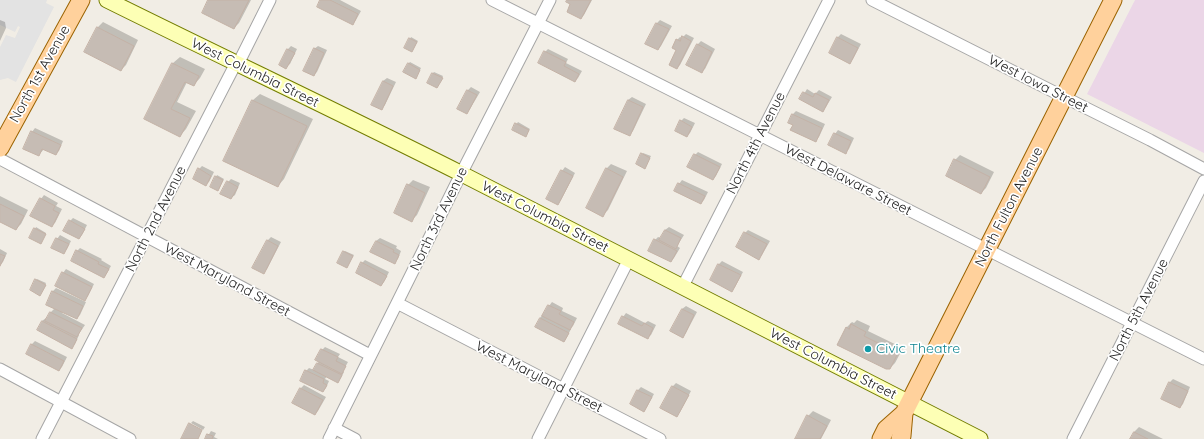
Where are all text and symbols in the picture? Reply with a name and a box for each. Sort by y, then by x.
street label: North 1st Avenue [6,22,74,126]
street label: West Columbia Street [188,35,322,111]
street label: West Iowa Street [985,52,1091,116]
street label: North 4th Avenue [723,89,789,197]
street label: West Delaware Street [782,141,914,219]
street label: North Fulton Avenue [971,144,1047,270]
street label: North 2nd Avenue [122,163,190,275]
street label: North 3rd Avenue [407,164,471,274]
street label: West Columbia Street [479,178,611,256]
street label: West Maryland Street [161,240,293,320]
street label: North 5th Avenue [1106,256,1172,364]
street label: West Columbia Street [767,325,899,403]
street label: West Maryland Street [473,338,605,416]
place label: Civic Theatre [876,341,960,357]
marker: Civic Theatre [863,344,873,354]

